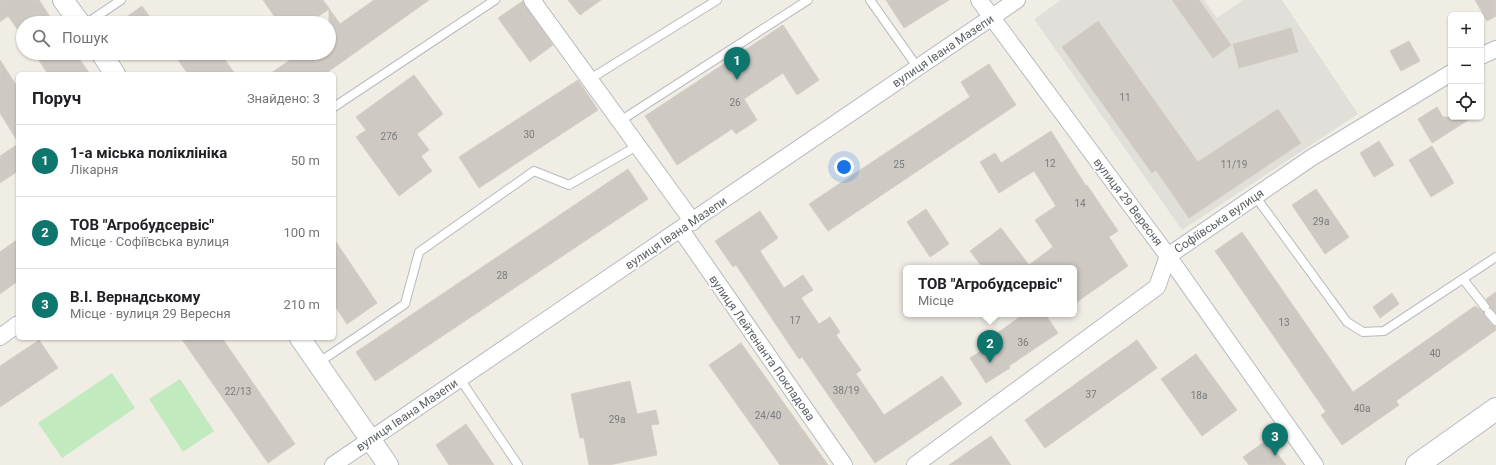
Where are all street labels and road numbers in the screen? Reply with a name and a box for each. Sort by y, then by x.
street label: вулиця Івана Мазепи [890,12,996,90]
street label: вулиця 29 Вересня [1090,155,1166,249]
street label: Софіївська вулиця [1172,186,1266,256]
street label: вулиця Івана Мазепи [623,194,729,272]
street label: вулиця Лейтенанта Покладова [706,272,818,424]
street label: вулиця Івана Мазепи [354,376,460,454]

